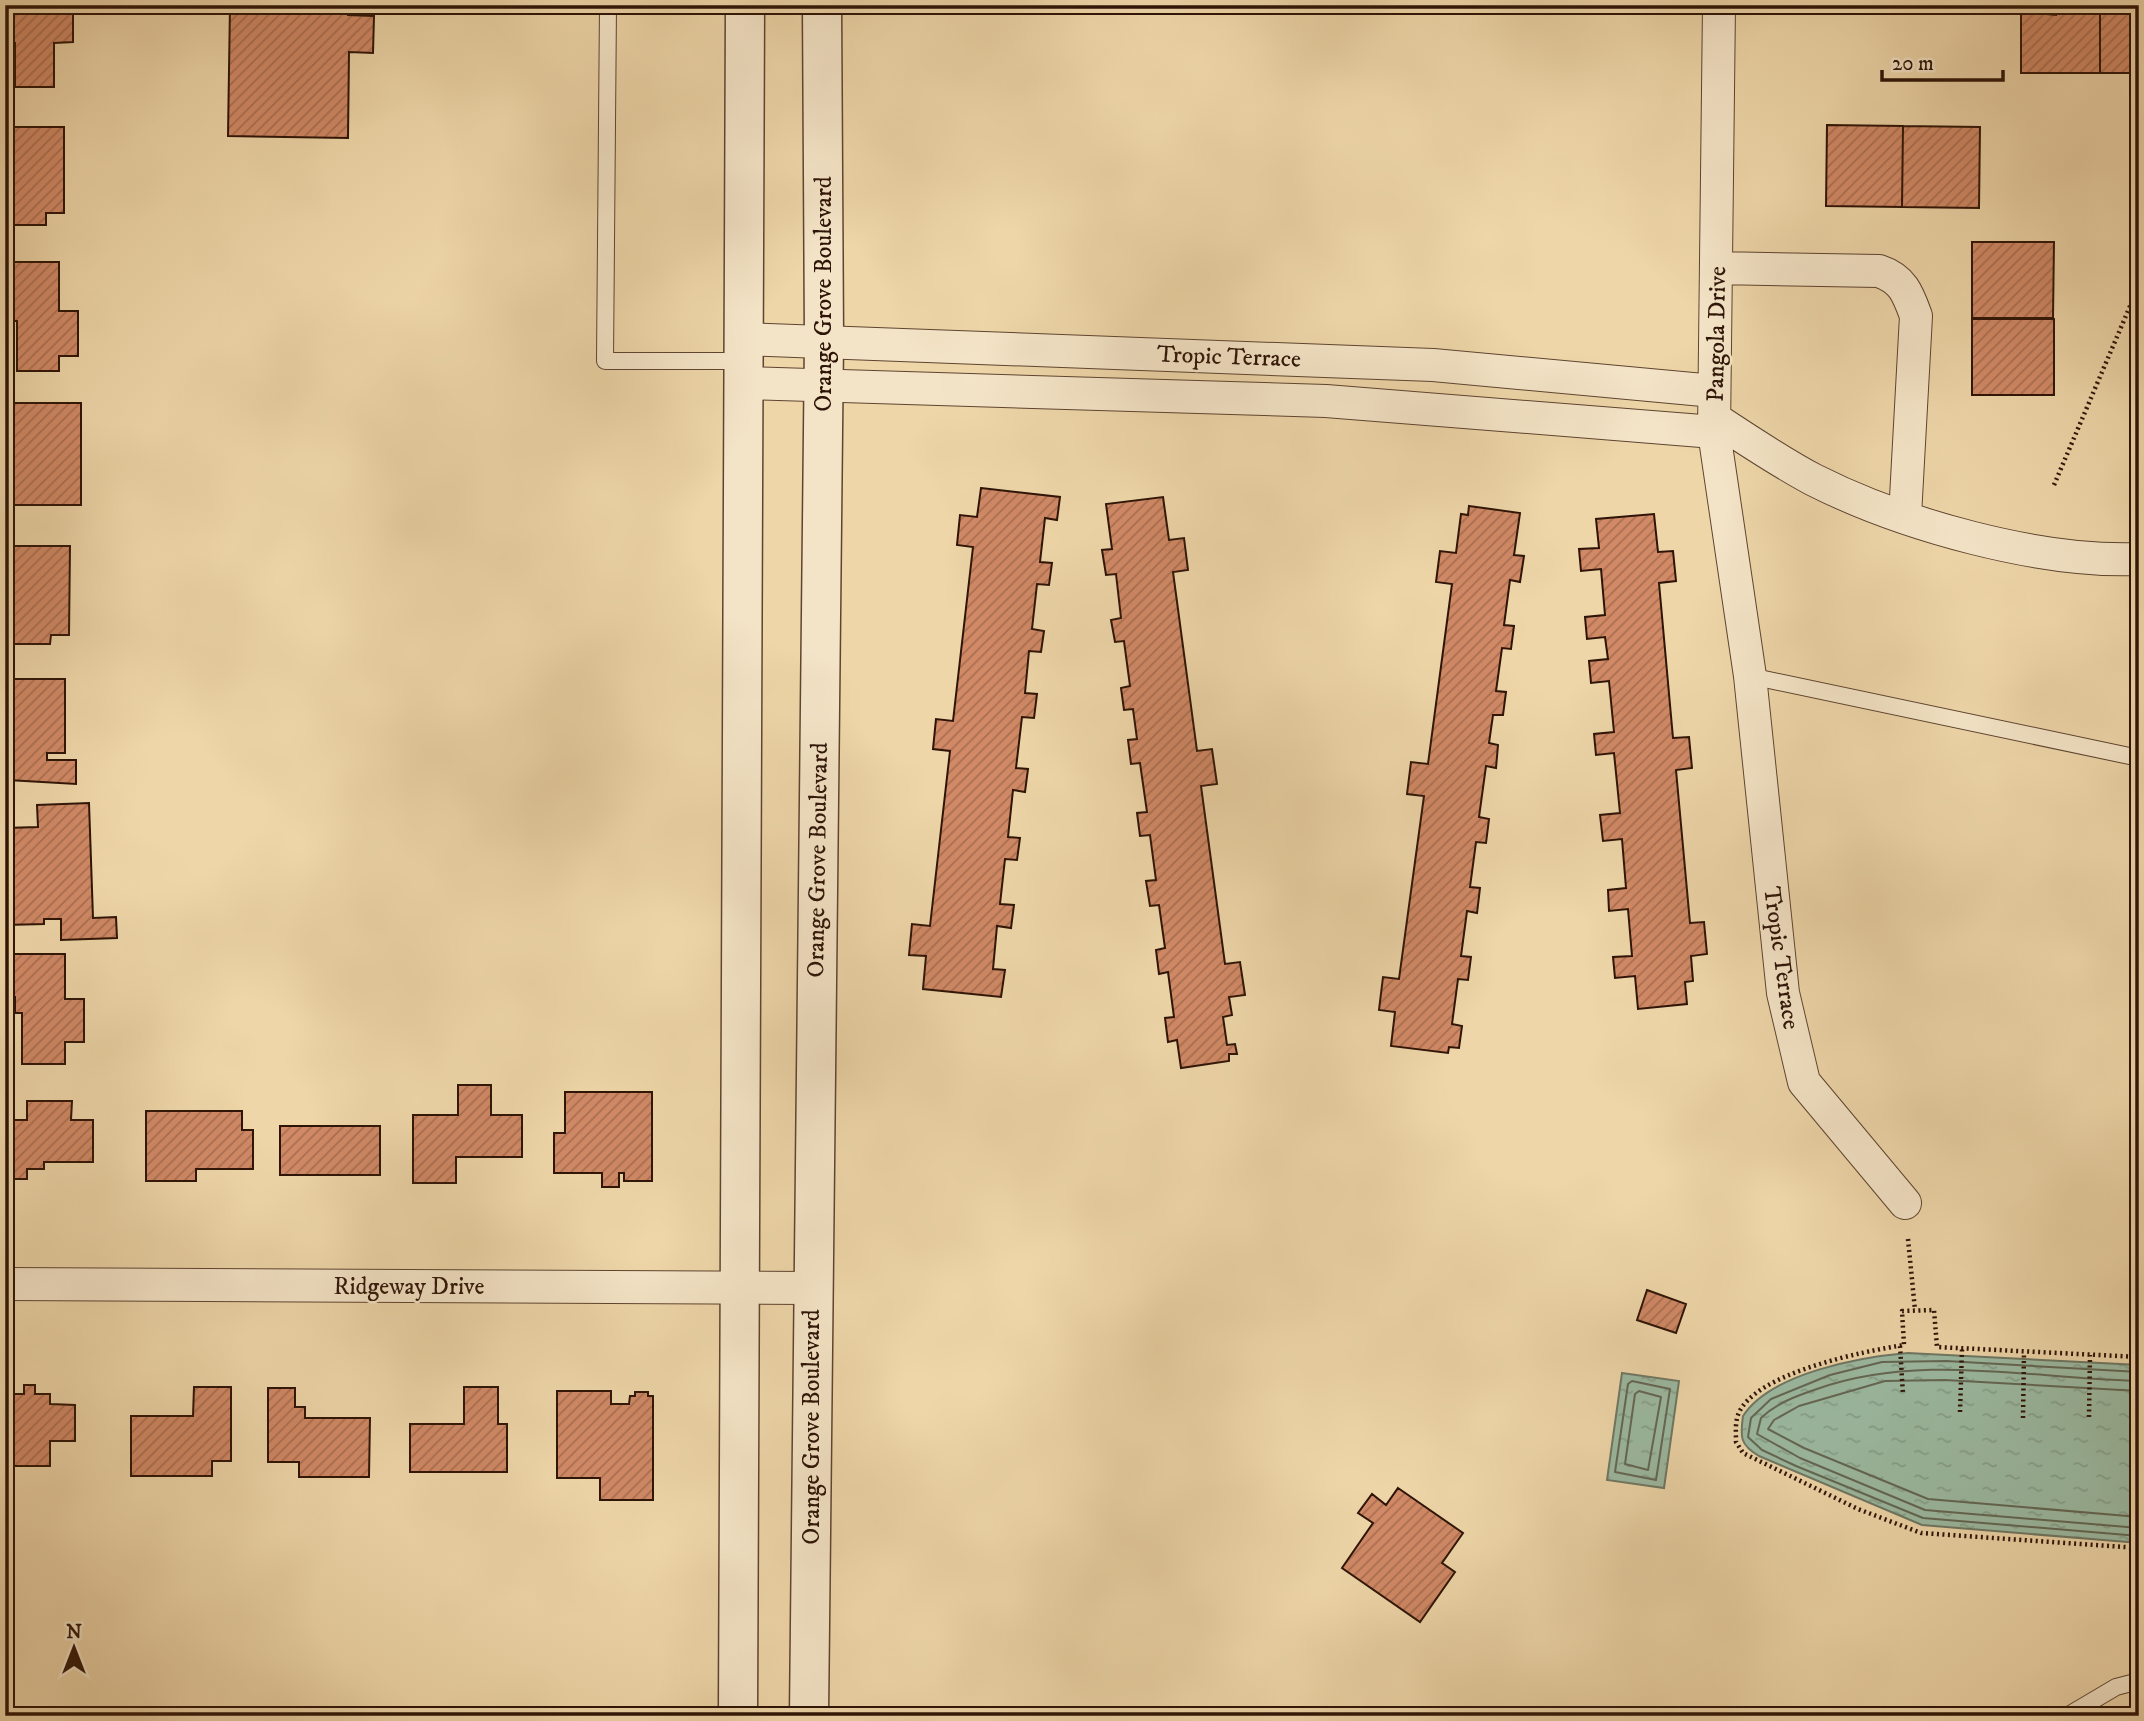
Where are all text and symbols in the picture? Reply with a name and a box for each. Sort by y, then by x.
scale bar [1882,38,2002,82]
text: 20 m [1892,51,1934,77]
street label: Orange Grove Boulevard [809,176,839,412]
street label: Pangola Drive [1701,266,1733,402]
street label: Tropic Terrace [1156,339,1302,375]
street label: Orange Grove Boulevard [801,742,835,978]
street label: Tropic Terrace [1756,885,1806,1032]
street label: Ridgeway Drive [333,1272,485,1302]
street label: Orange Grove Boulevard [797,1309,827,1545]
north arrow [38,1612,108,1682]
text: N [66,1621,82,1644]

